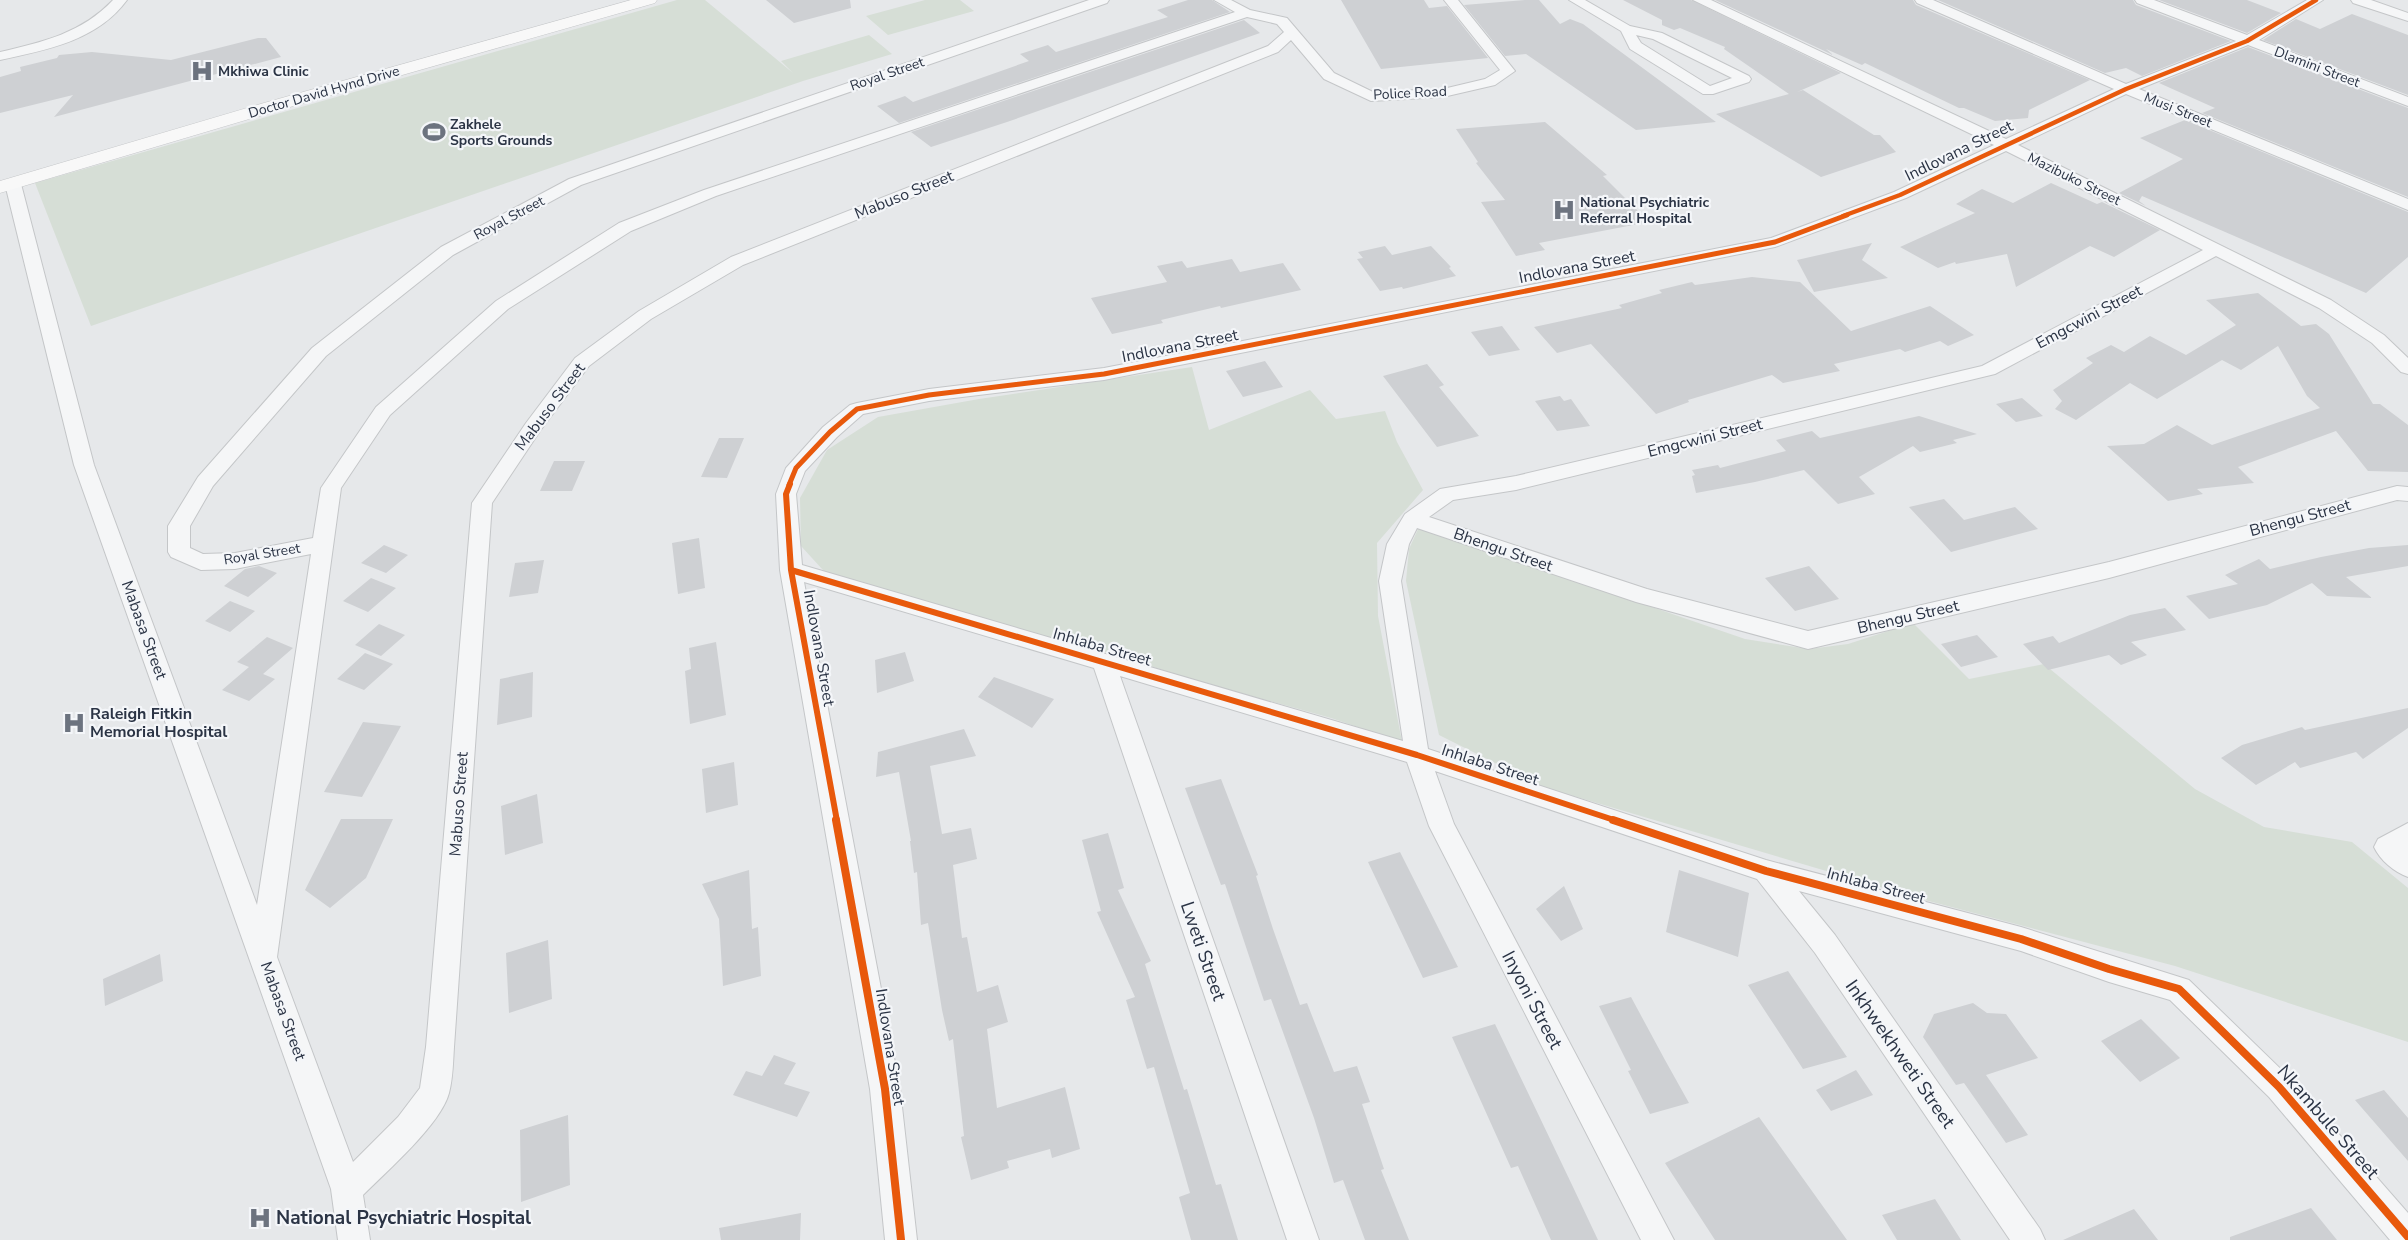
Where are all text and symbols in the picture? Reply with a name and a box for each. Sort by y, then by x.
street label: Dlamini Street [2271,42,2363,92]
street label: Royal Street [847,52,927,96]
hospital icon: Mkhiwa Clinic [189,58,215,84]
street label: Doctor David Hynd Drive [246,61,402,123]
place label: Mkhiwa Clinic [218,62,309,81]
street label: Police Road [1373,82,1447,104]
street label: Musi Street [2141,88,2215,132]
place label: Zakhele Sports Grounds [450,115,553,150]
street label: Indlovana Street [1901,115,2017,187]
sports icon: Zakhele Sports Grounds [421,119,447,145]
street label: Mazibuko Street [2024,148,2124,210]
street label: Mabuso Street [851,165,957,225]
street label: Royal Street [470,191,548,245]
place label: National Psychiatric Referral Hospital [1580,193,1709,228]
hospital icon: National Psychiatric Referral Hospital [1551,197,1577,223]
street label: Indlovana Street [1517,245,1637,289]
street label: Emgcwini Street [2032,279,2146,354]
street label: Indlovana Street [1120,324,1240,368]
street label: Mabuso Street [510,358,591,455]
street label: Emgcwini Street [1645,413,1765,463]
street label: Bhengu Street [2247,494,2353,542]
street label: Bhengu Street [1450,523,1556,577]
street label: Royal Street [222,539,302,569]
street label: Mabasa Street [116,577,172,683]
street label: Indlovana Street [798,588,840,708]
street label: Bhengu Street [1855,595,1961,639]
street label: Inhlaba Street [1050,622,1154,672]
place label: Raleigh Fitkin Memorial Hospital [90,703,227,743]
hospital icon: Raleigh Fitkin Memorial Hospital [61,710,87,736]
street label: Inhlaba Street [1439,739,1542,791]
street label: Mabuso Street [444,751,474,857]
street label: Inhlaba Street [1824,862,1928,910]
street label: Lweti Street [1174,898,1232,1004]
street label: Inyoni Street [1495,946,1569,1054]
street label: Mabasa Street [255,958,311,1064]
street label: Inkhwekhweti Street [1839,975,1961,1134]
street label: Indlovana Street [870,987,910,1107]
street label: Nkambule Street [2271,1059,2385,1185]
hospital icon: National Psychiatric Hospital [247,1205,273,1231]
place label: National Psychiatric Hospital [276,1205,531,1231]

